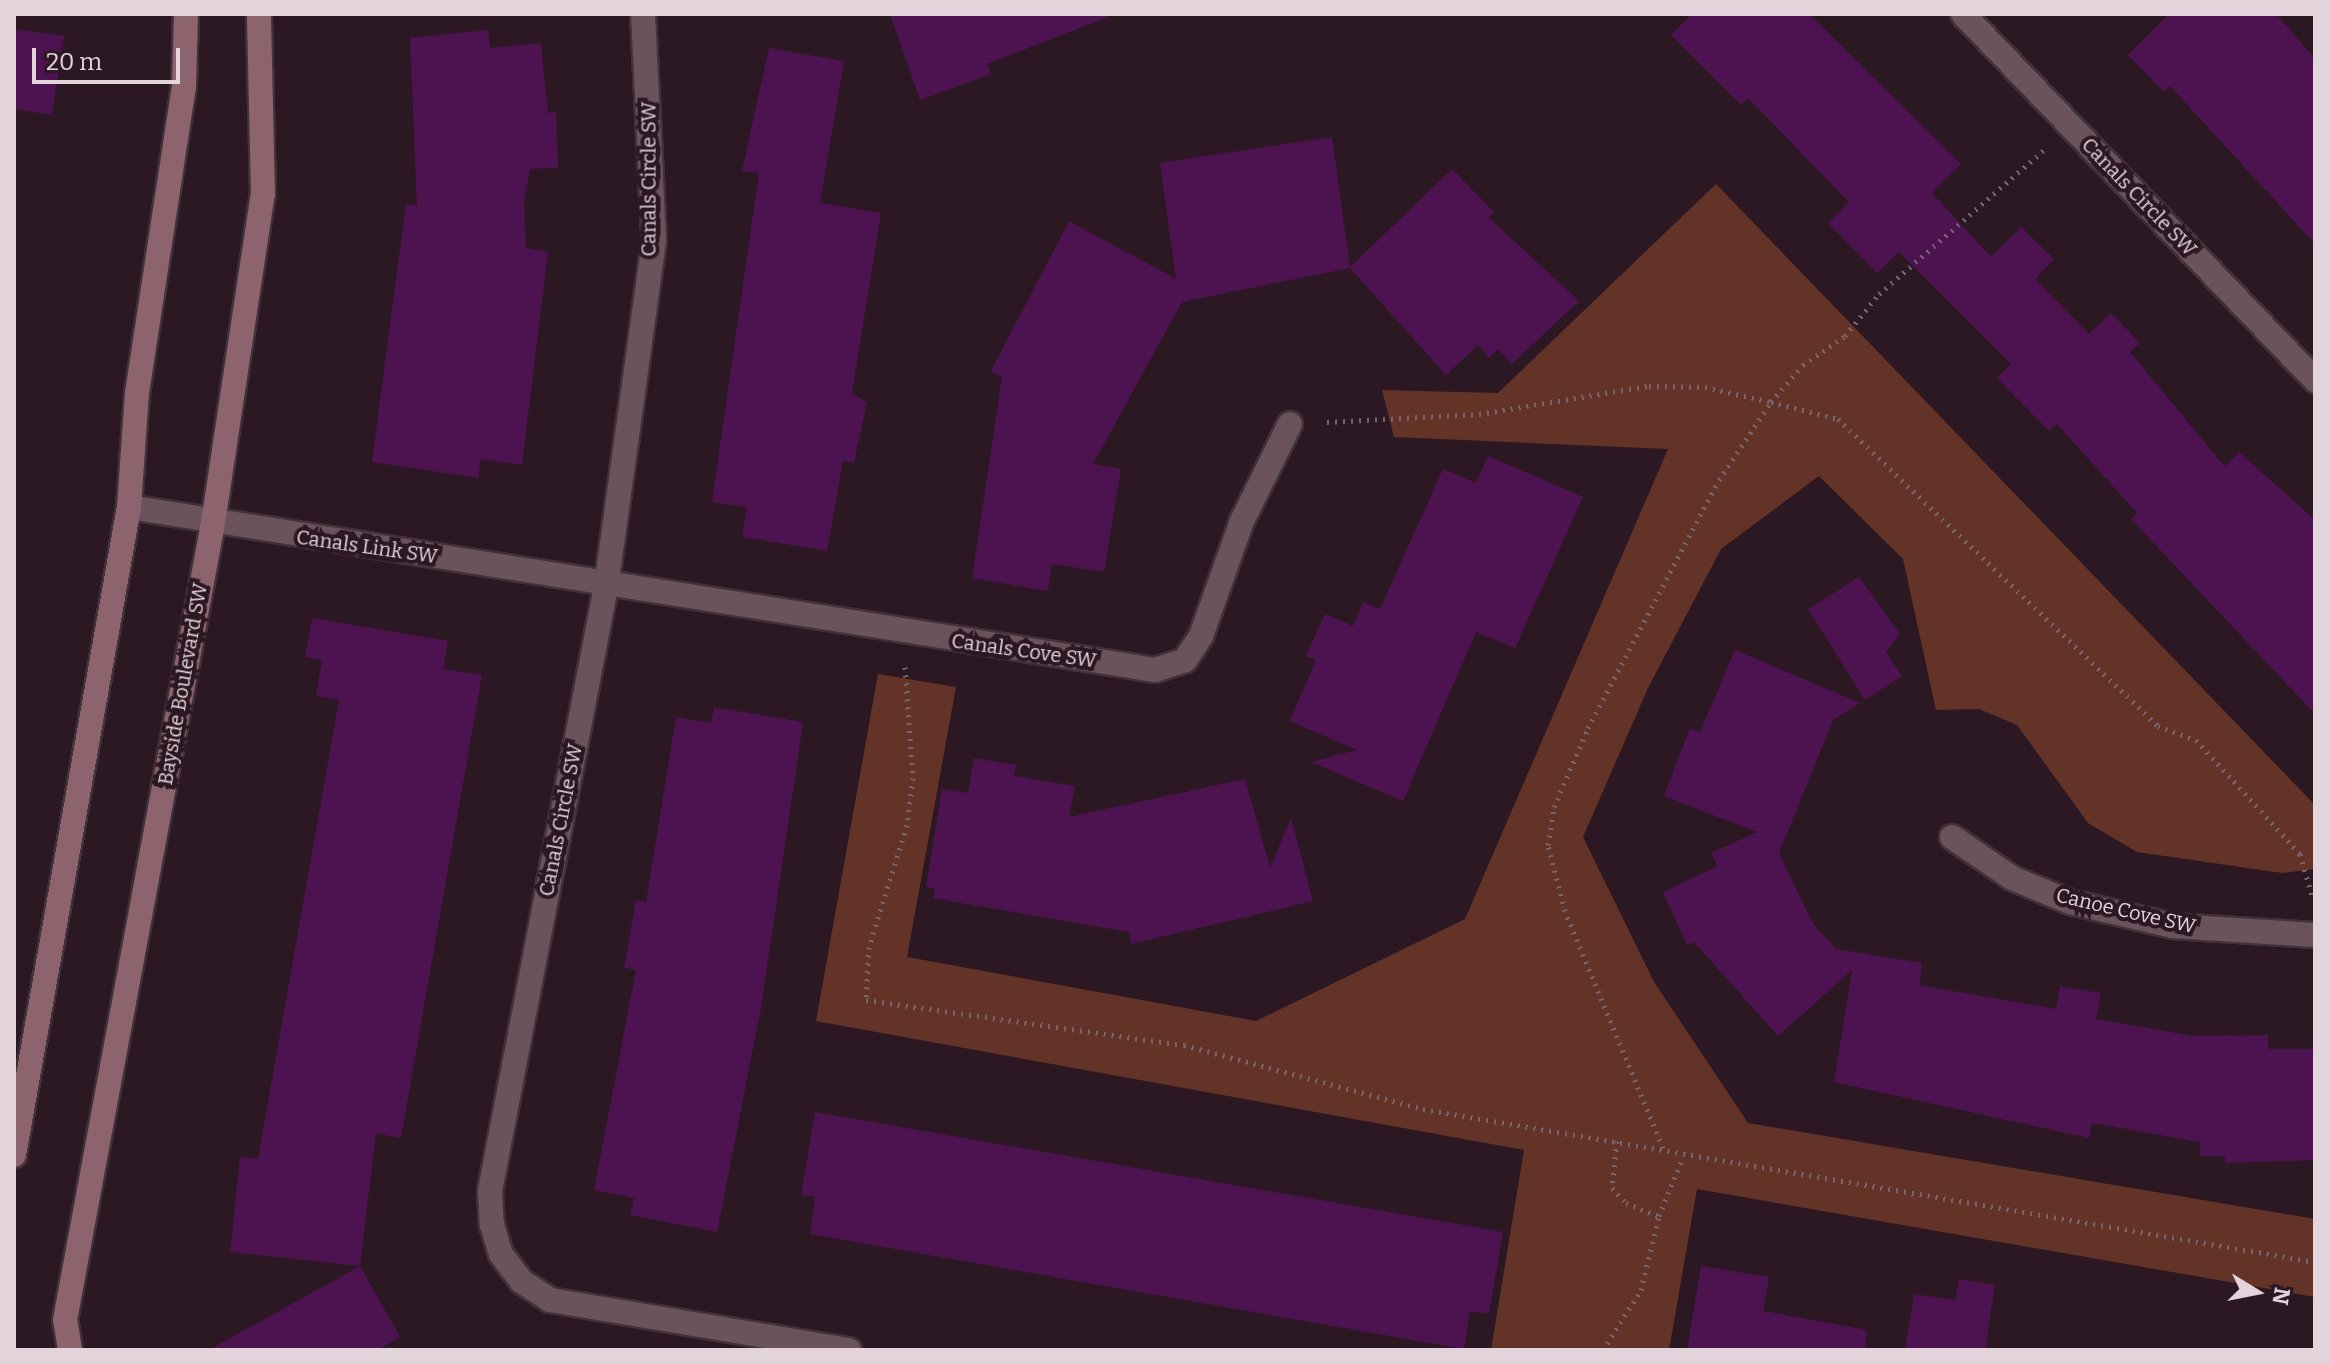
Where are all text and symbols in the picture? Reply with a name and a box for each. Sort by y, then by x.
scale bar [36,32,184,82]
text: 20 m [46,48,102,76]
street label: Canals Circle SW [637,101,661,257]
street label: Canals Circle SW [2077,133,2201,261]
street label: Canals Link SW [295,525,439,569]
street label: Bayside Boulevard SW [153,581,213,787]
street label: Canals Cove SW [950,629,1098,673]
street label: Canals Circle SW [534,742,588,898]
street label: Canoe Cove SW [2054,883,2198,939]
north arrow [2217,1252,2297,1332]
text: N [2266,1286,2296,1307]

